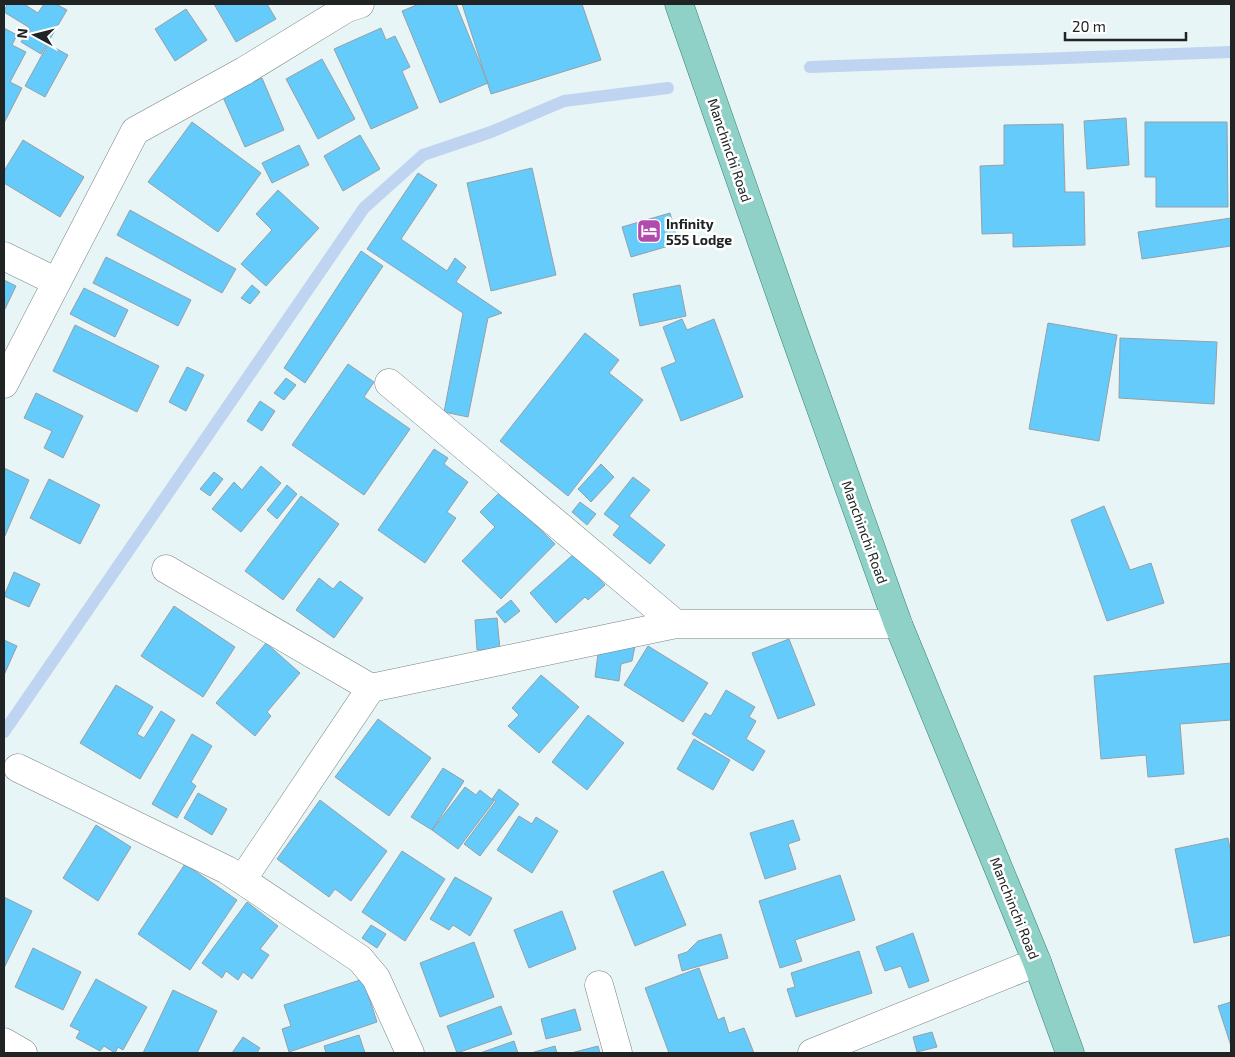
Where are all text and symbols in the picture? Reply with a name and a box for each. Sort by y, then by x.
north arrow [10,10,60,60]
scale bar [1065,10,1186,42]
text: 20 m [1072,17,1106,35]
text: N [13,27,31,39]
street label: Manchinchi Road [704,96,756,204]
place label: Infinity 555 Lodge [666,215,732,248]
hotel icon: Infinity 555 Lodge [636,218,662,244]
street label: Manchinchi Road [838,478,892,586]
street label: Manchinchi Road [987,855,1043,961]

